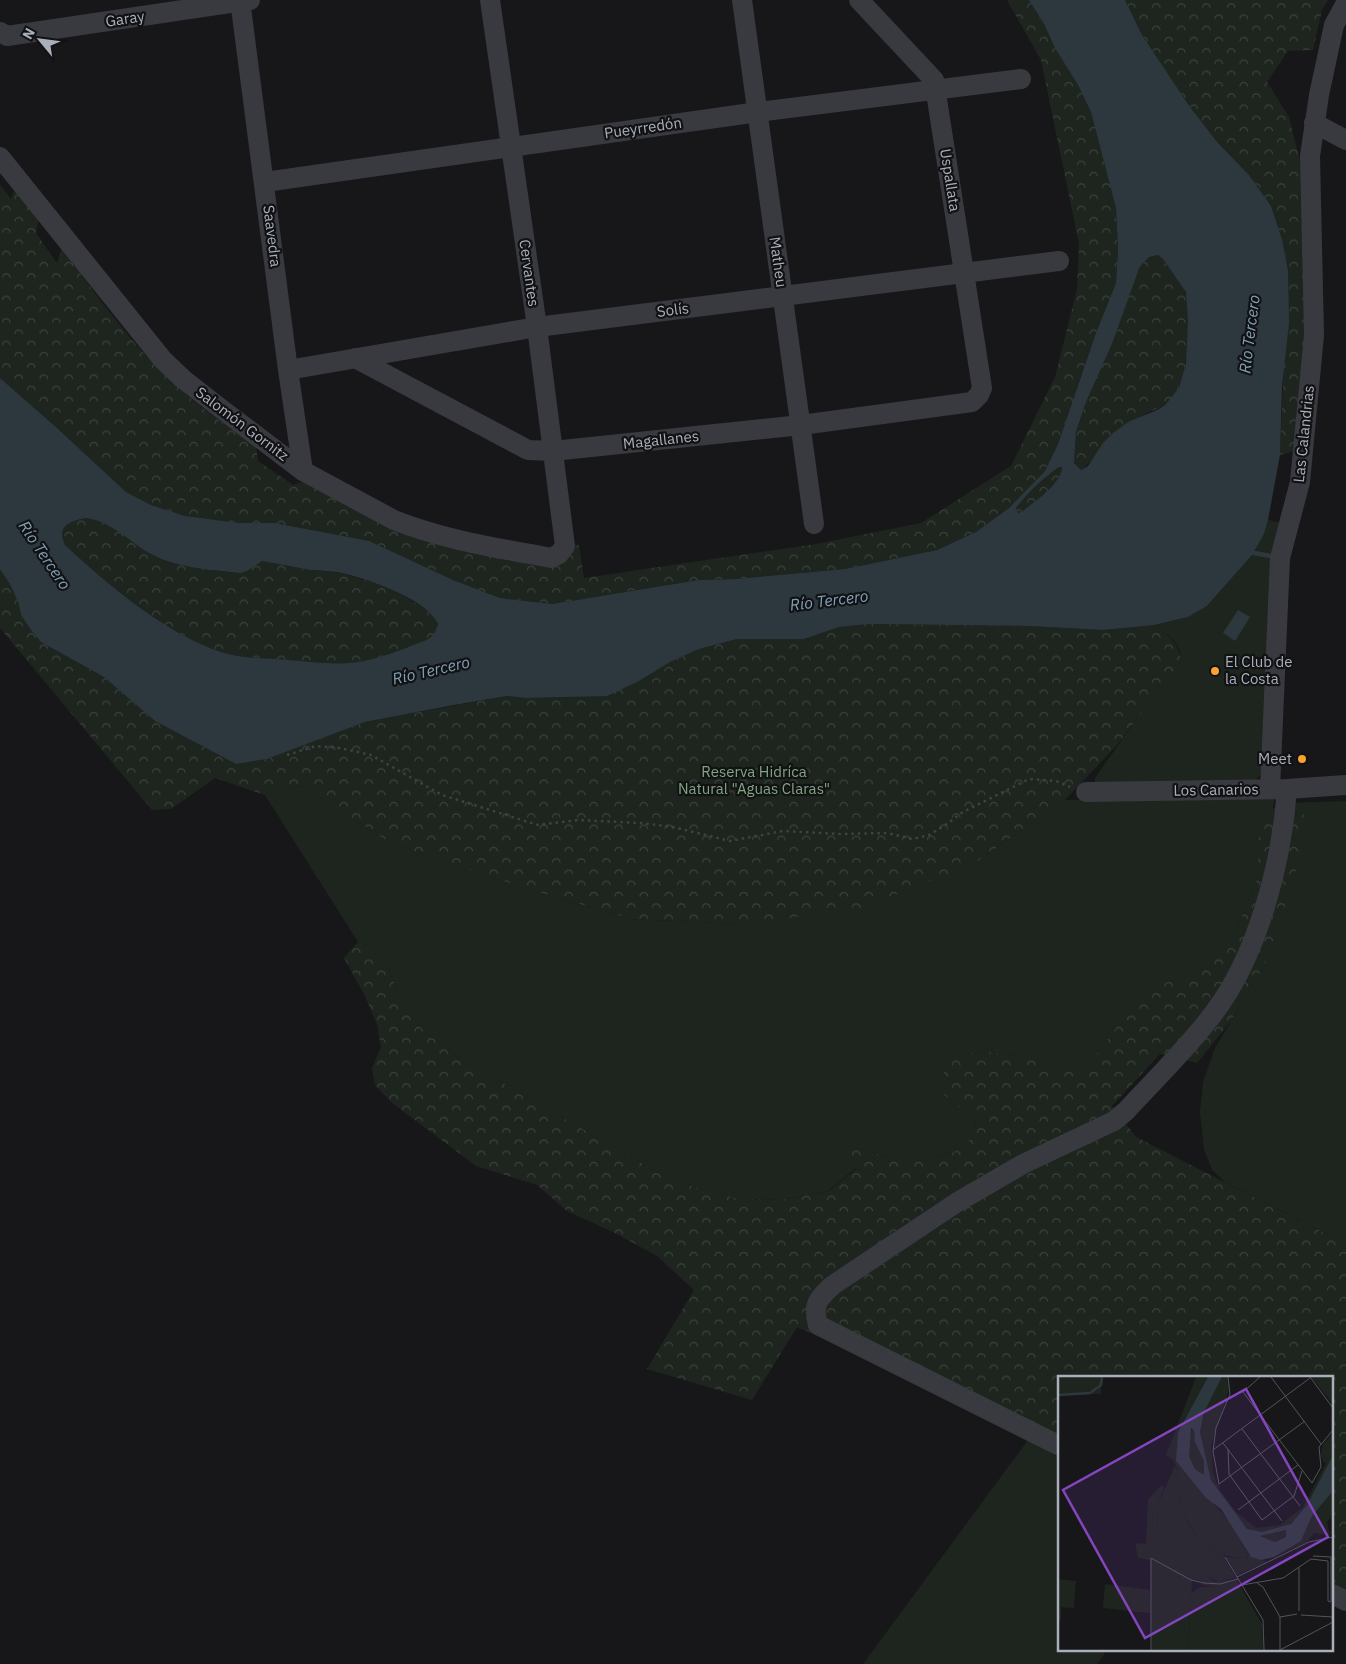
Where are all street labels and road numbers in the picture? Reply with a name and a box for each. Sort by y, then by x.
street label: Garay [104,6,146,31]
street label: Pueyrredón [603,113,683,142]
street label: Uspallata [936,147,965,213]
street label: Saavedra [259,204,286,268]
street label: Matheu [766,235,791,288]
street label: Cervantes [515,238,544,308]
street label: Solís [656,298,690,321]
street label: Salomón Gornitz [192,382,293,465]
street label: Las Calandrias [1289,384,1318,483]
street label: Magallanes [622,426,700,453]
street label: Los Canarios [1173,779,1259,800]

